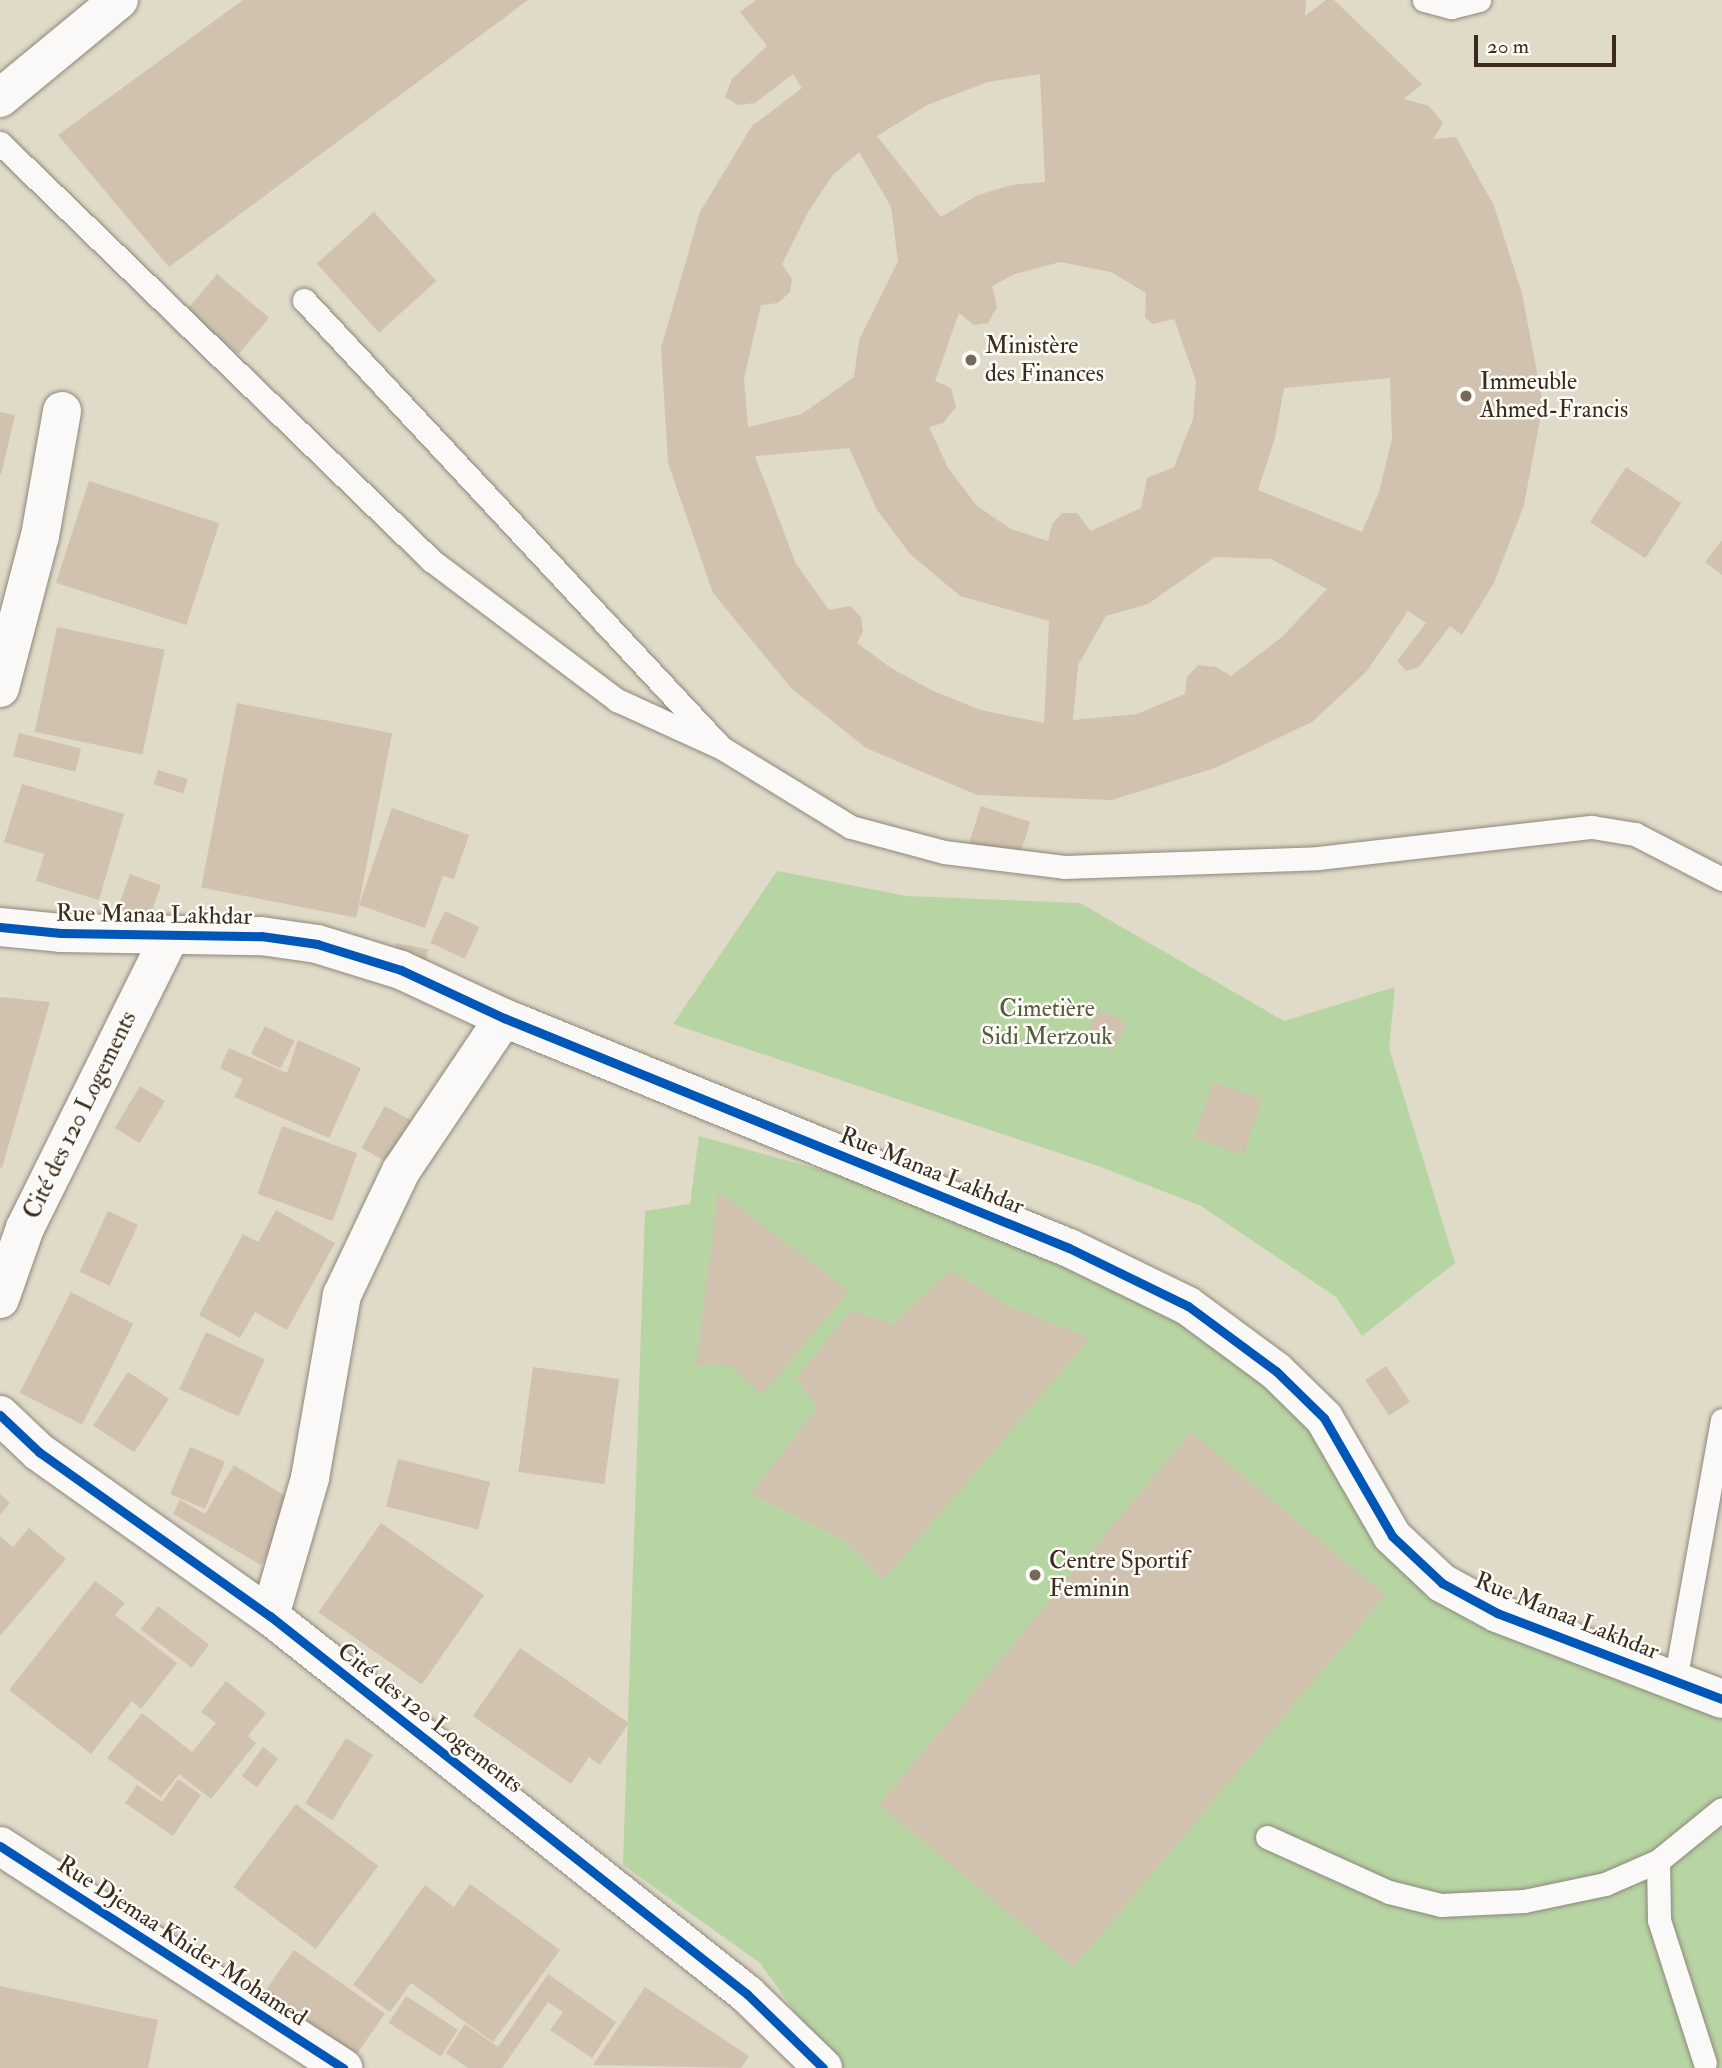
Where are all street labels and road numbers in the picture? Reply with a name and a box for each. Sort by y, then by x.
street label: Rue Manaa Lakhdar [56,899,252,931]
street label: Cité des 120 Logements [17,1006,143,1224]
street label: Rue Manaa Lakhdar [836,1121,1028,1221]
street label: Rue Manaa Lakhdar [1471,1566,1663,1666]
street label: Cité des 120 Logements [332,1637,528,1799]
street label: Rue Djemaa Khider Mohamed [52,1850,312,2032]

